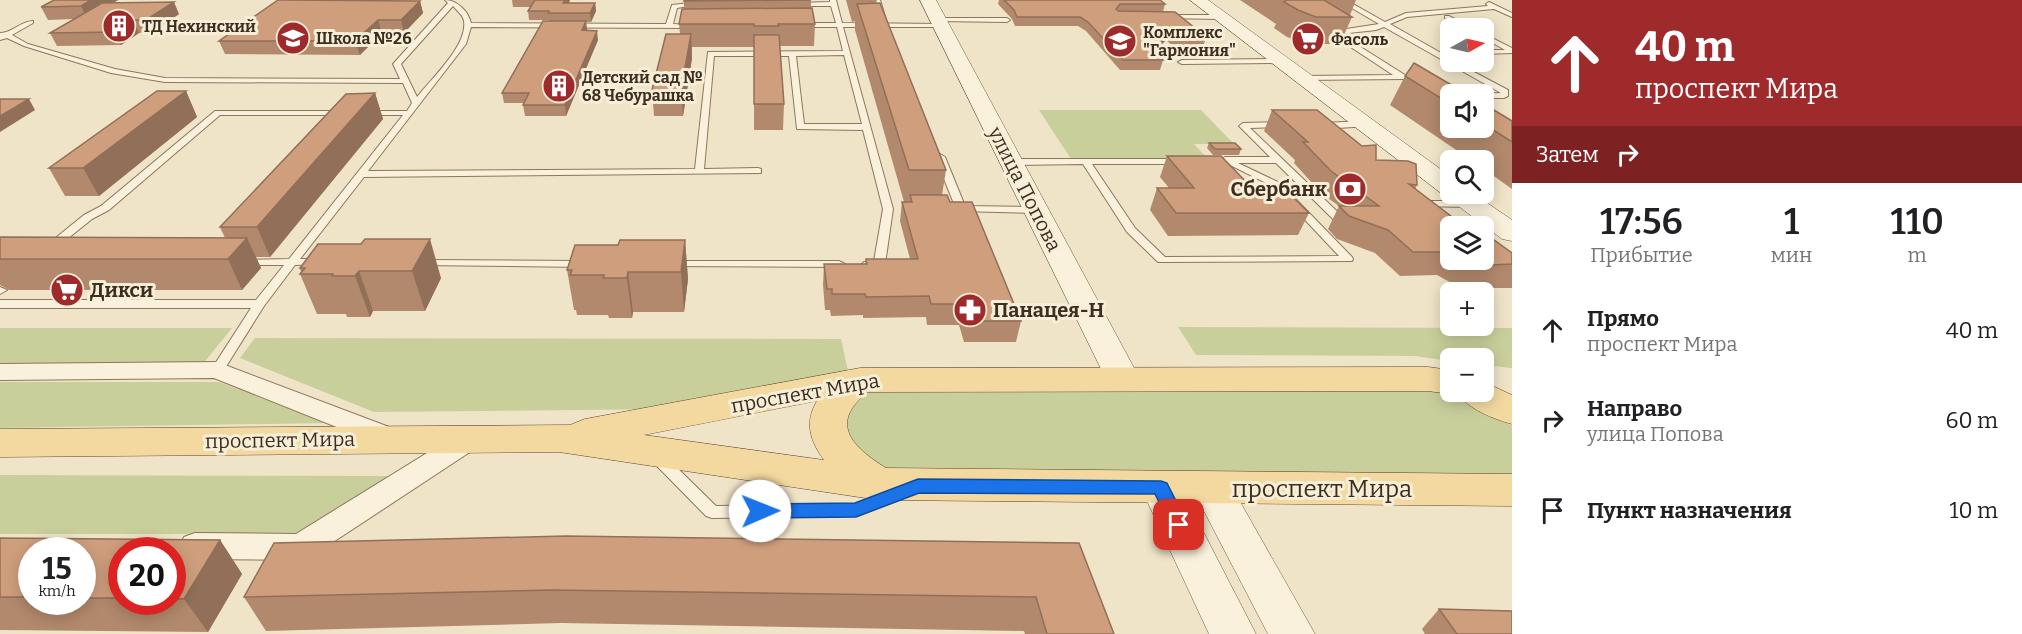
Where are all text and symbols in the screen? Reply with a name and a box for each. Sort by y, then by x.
building icon: ТД Нехинский [101,8,137,44]
place label: ТД Нехинский [142,17,256,36]
north arrow [1440,18,1494,72]
map controls [1440,18,1494,402]
school or university icon: Школа №26 [275,20,311,56]
supermarket icon: Фасоль [1290,21,1326,57]
text: 40 m [1635,22,1735,72]
school or university icon: Комплекс "Гармония" [1102,23,1138,59]
place label: Комплекс "Гармония" [1143,23,1236,60]
icon: ahead [1536,24,1614,102]
place label: Школа №26 [316,29,412,48]
place label: Фасоль [1331,30,1389,49]
building icon: Детский сад № 68 Чебурашка [541,68,577,104]
place label: Детский сад № 68 Чебурашка [582,68,703,105]
text: проспект Мира [1635,73,1838,105]
button: sound [1440,84,1494,138]
street label: улица Попова [983,122,1067,255]
icon: right [1611,138,1644,171]
text: Затем [1536,141,1599,168]
button: search [1440,150,1494,204]
bank icon: Сбербанк [1332,171,1368,207]
place label: Сбербанк [1231,177,1328,201]
text: 17:56 [1600,200,1683,244]
text: 1 [1784,200,1799,244]
text: 110 [1890,200,1944,244]
button: layers [1440,216,1494,270]
text: Прибытие [1590,243,1693,267]
text: мин [1771,243,1812,267]
text: m [1908,243,1927,267]
supermarket icon: Дикси [49,272,85,308]
place label: Дикси [90,278,153,302]
button: + [1440,282,1494,336]
pharmacy icon: Панацея-Н [952,292,988,328]
place label: Панацея-Н [993,298,1105,322]
text: Прямо [1587,305,1659,332]
icon: ahead [1536,314,1569,347]
text: 40 m [1946,317,1998,344]
text: проспект Мира [1587,332,1737,356]
button: − [1440,348,1494,402]
street label: проспект Мира [729,368,881,418]
text: Направо [1587,395,1682,422]
icon: right [1536,404,1569,437]
text: 60 m [1946,407,1998,434]
text: улица Попова [1587,422,1724,446]
street label: проспект Мира [205,427,355,453]
street label: проспект Мира [1232,475,1412,503]
position arrow [728,479,792,543]
icon: arrive [1536,494,1569,527]
text: Пункт назначения [1587,497,1792,524]
text: 10 m [1950,497,1998,524]
pin [1153,499,1204,550]
icon: arrive [1162,508,1195,541]
speed limit sign: 20 [108,537,186,615]
text: 15 [42,551,72,587]
text: km/h [38,582,76,600]

